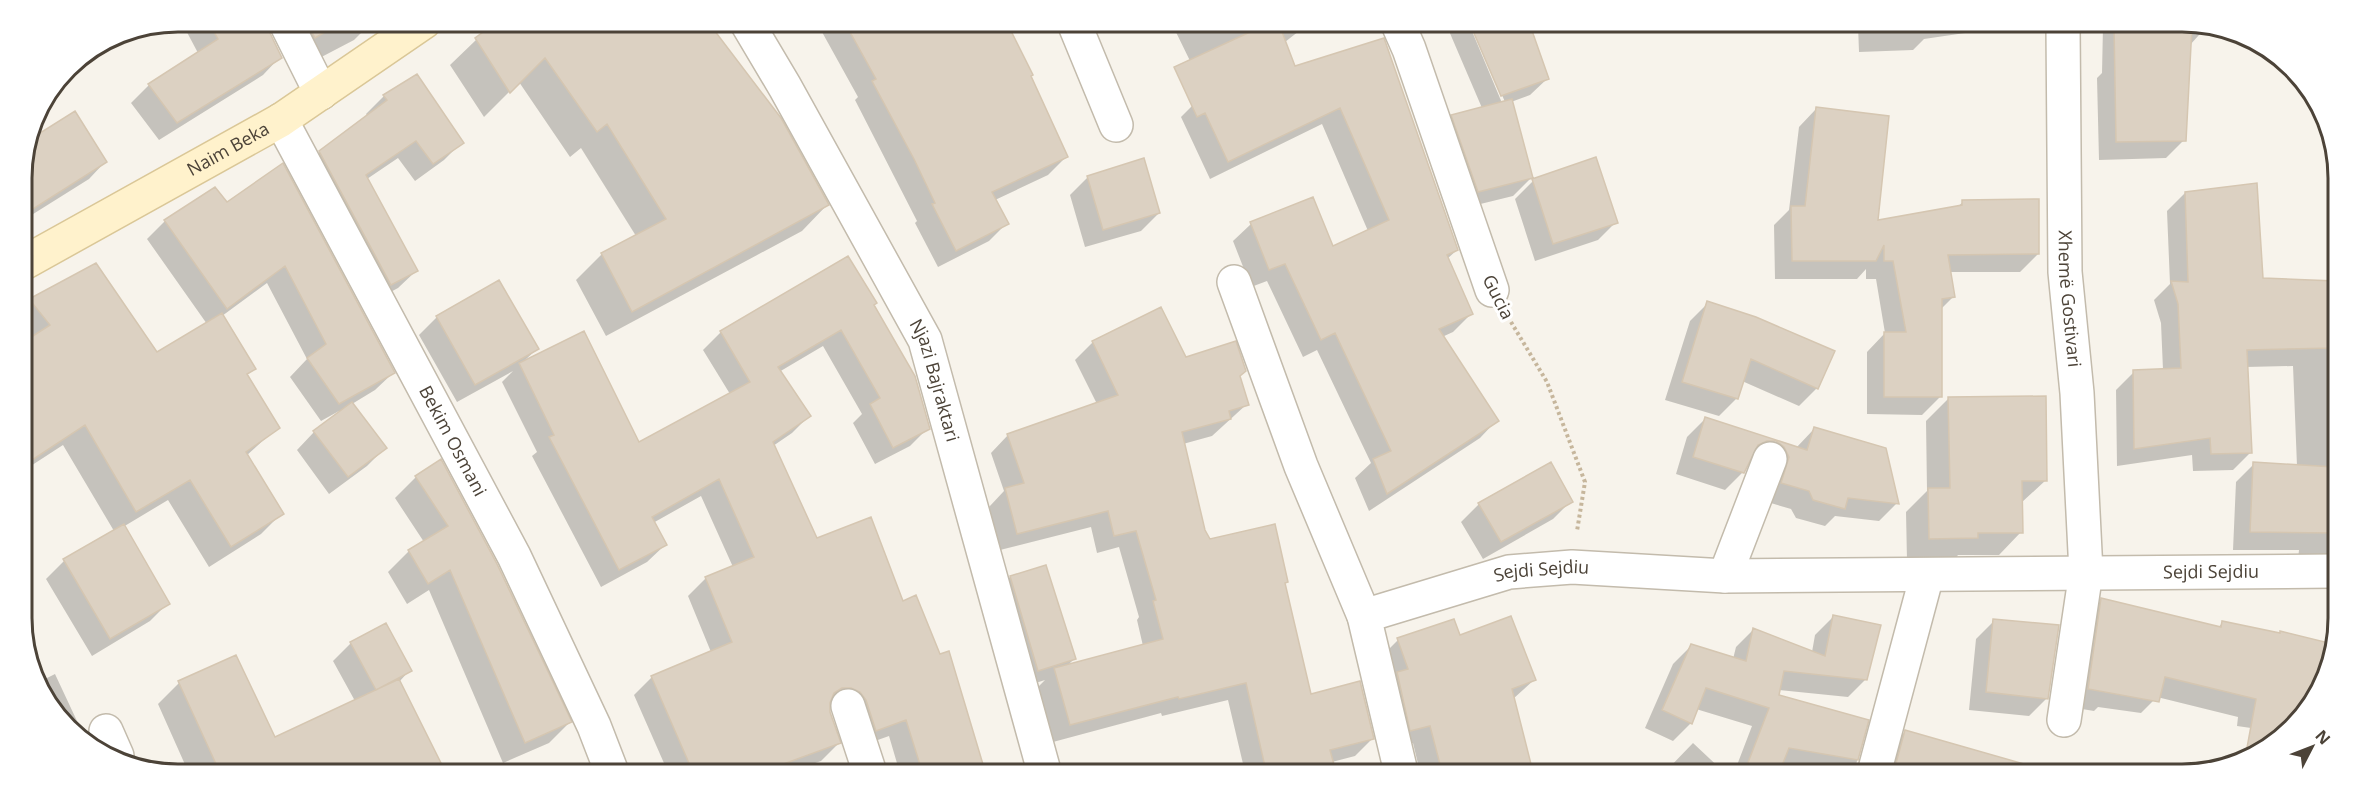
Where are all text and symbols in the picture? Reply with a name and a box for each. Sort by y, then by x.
street label: Naim Beka [182,116,273,181]
street label: Xhemë Gostivari [2054,230,2087,368]
street label: Gucia [1477,270,1520,323]
street label: Njazi Bajraktari [905,314,965,444]
street label: Bekim Osmani [414,381,493,500]
street label: Sejdi Sejdiu [1490,554,1590,587]
street label: Sejdi Sejdiu [2163,559,2259,583]
north arrow [2282,717,2342,777]
text: N [2311,725,2336,749]

